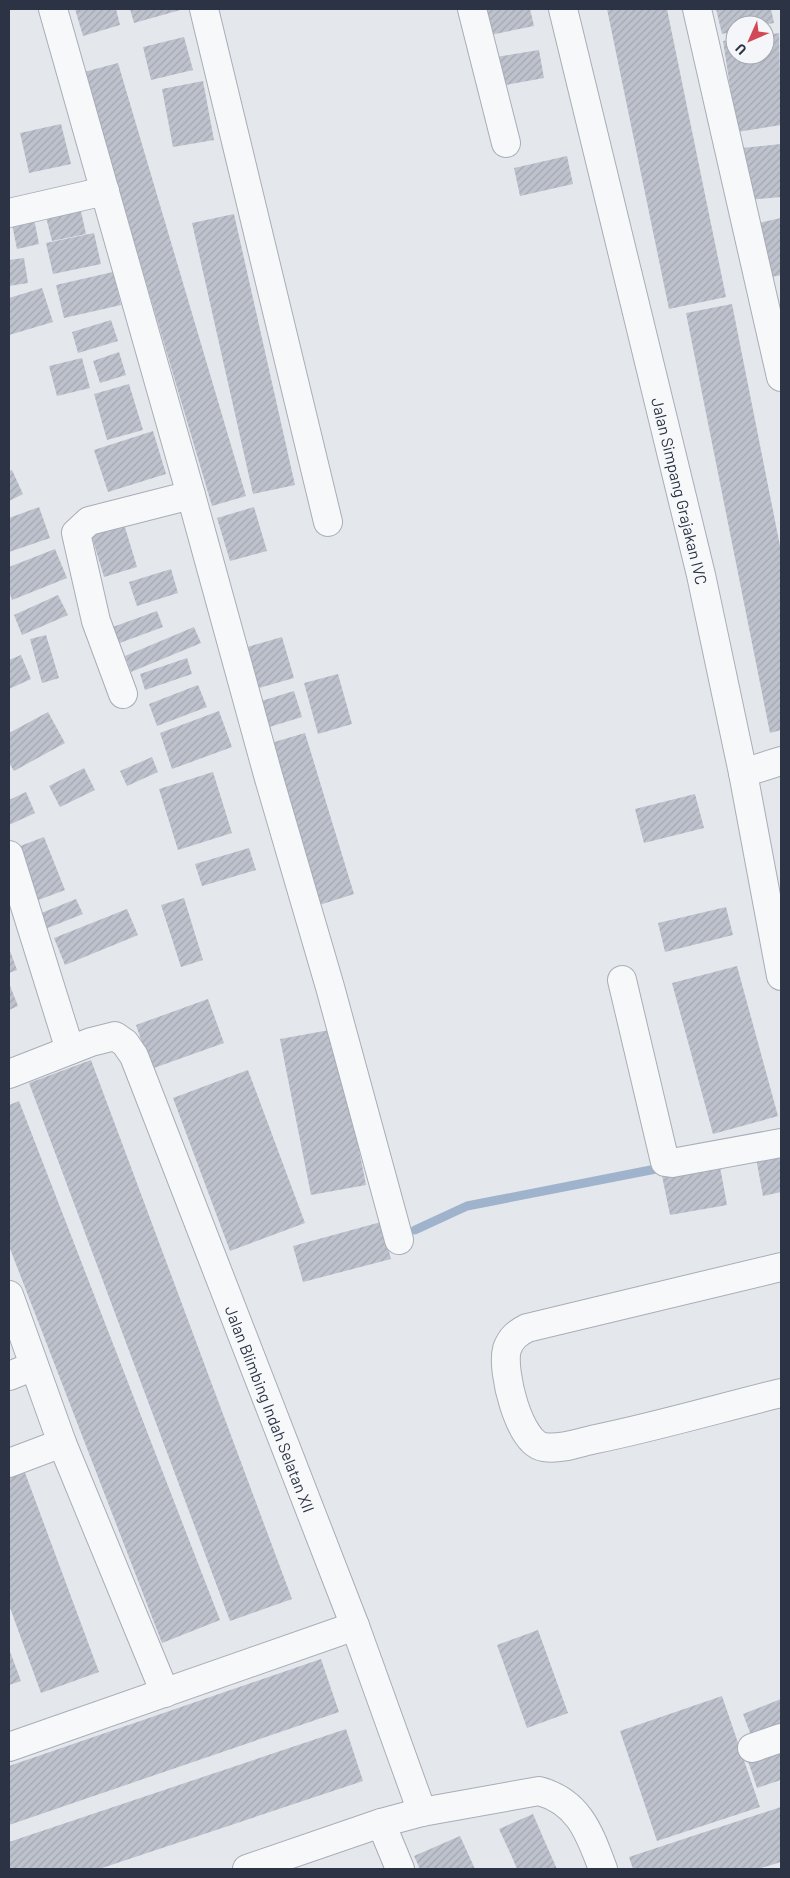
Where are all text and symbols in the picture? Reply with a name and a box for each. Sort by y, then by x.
north arrow [725,15,775,65]
text: U [731,40,750,59]
street label: Jalan Simpang Grajakan IVC [649,395,712,586]
street label: Jalan Blimbing Indah Selatan XII [222,1303,319,1515]

